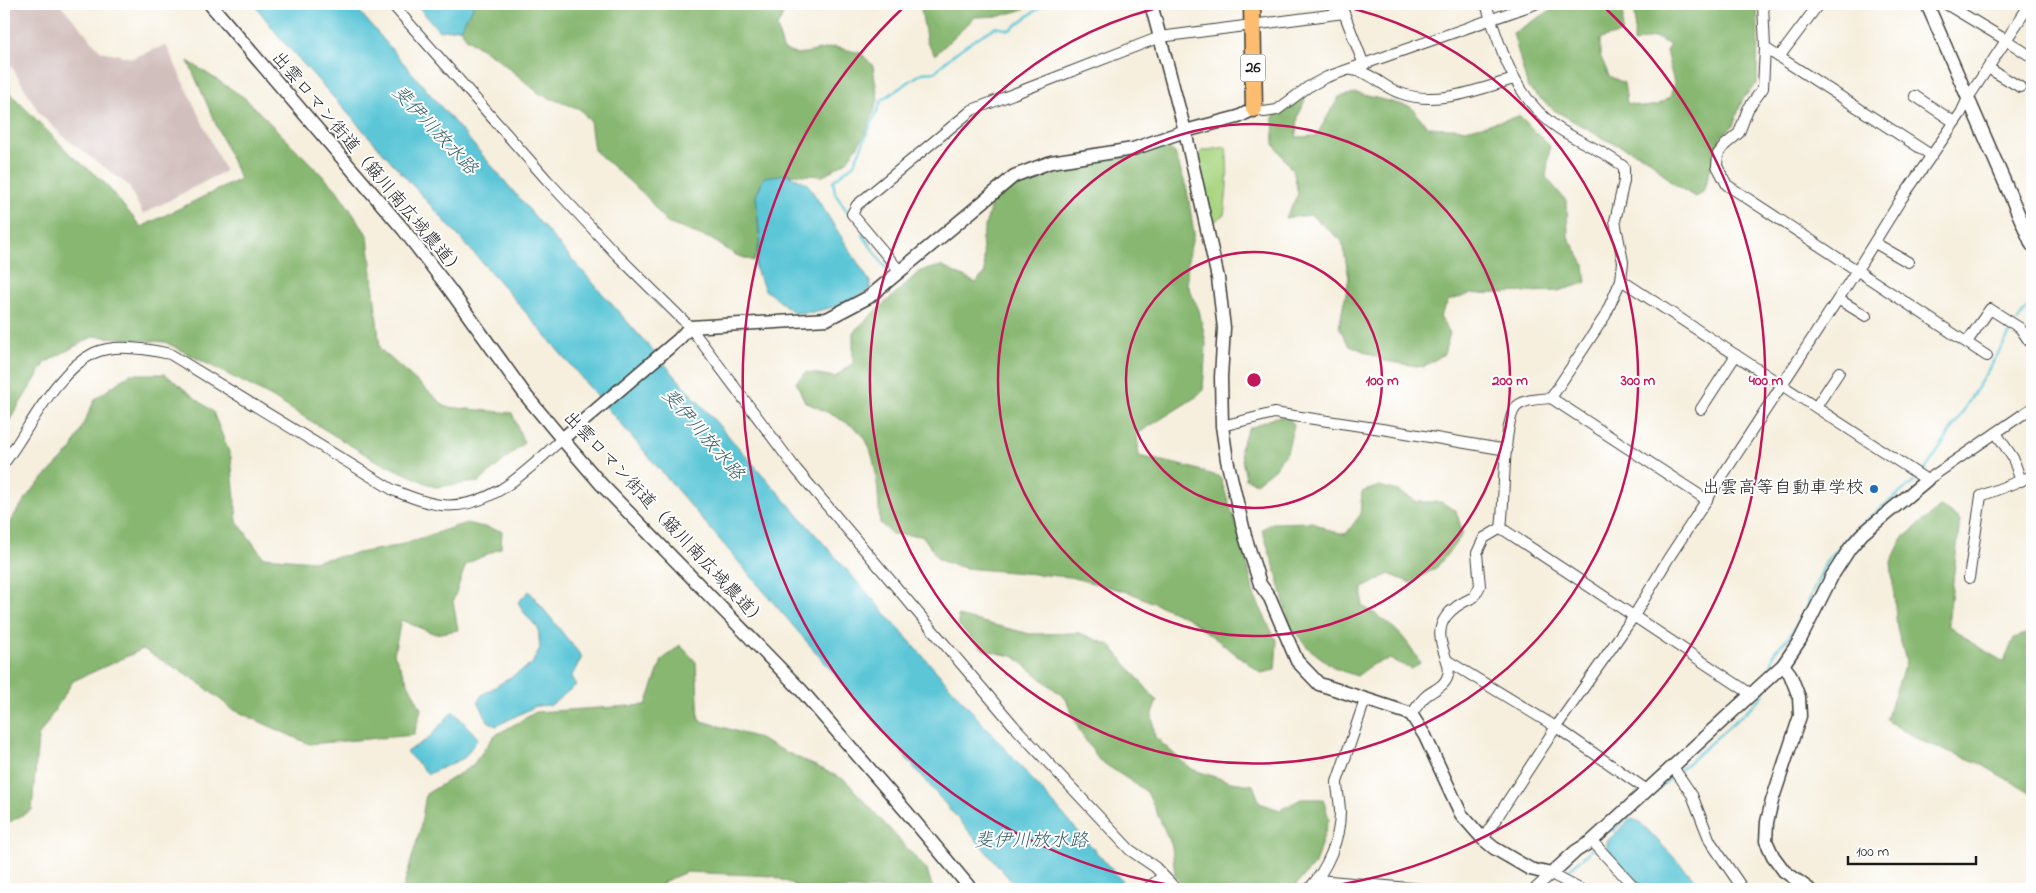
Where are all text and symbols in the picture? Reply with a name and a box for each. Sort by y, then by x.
street label: 出雲ロマン街道（簸川南広域農道） [264,46,470,284]
road number: 26 [1240,54,1266,82]
water label: 斐伊川放水路 [385,80,483,183]
text: 100 m [1365,370,1399,392]
text: 200 m [1491,370,1528,392]
text: 300 m [1620,370,1656,392]
text: 400 m [1748,370,1784,392]
centre of rings [1245,371,1263,389]
water label: 斐伊川放水路 [654,383,750,488]
street label: 出雲ロマン街道（簸川南広域農道） [556,406,772,634]
place label: 出雲高等自動車学校 [1702,476,1864,502]
marker: 出雲高等自動車学校 [1868,483,1880,495]
water label: 斐伊川放水路 [974,828,1089,855]
scale bar [1848,833,1976,865]
text: 100 m [1856,841,1889,863]

